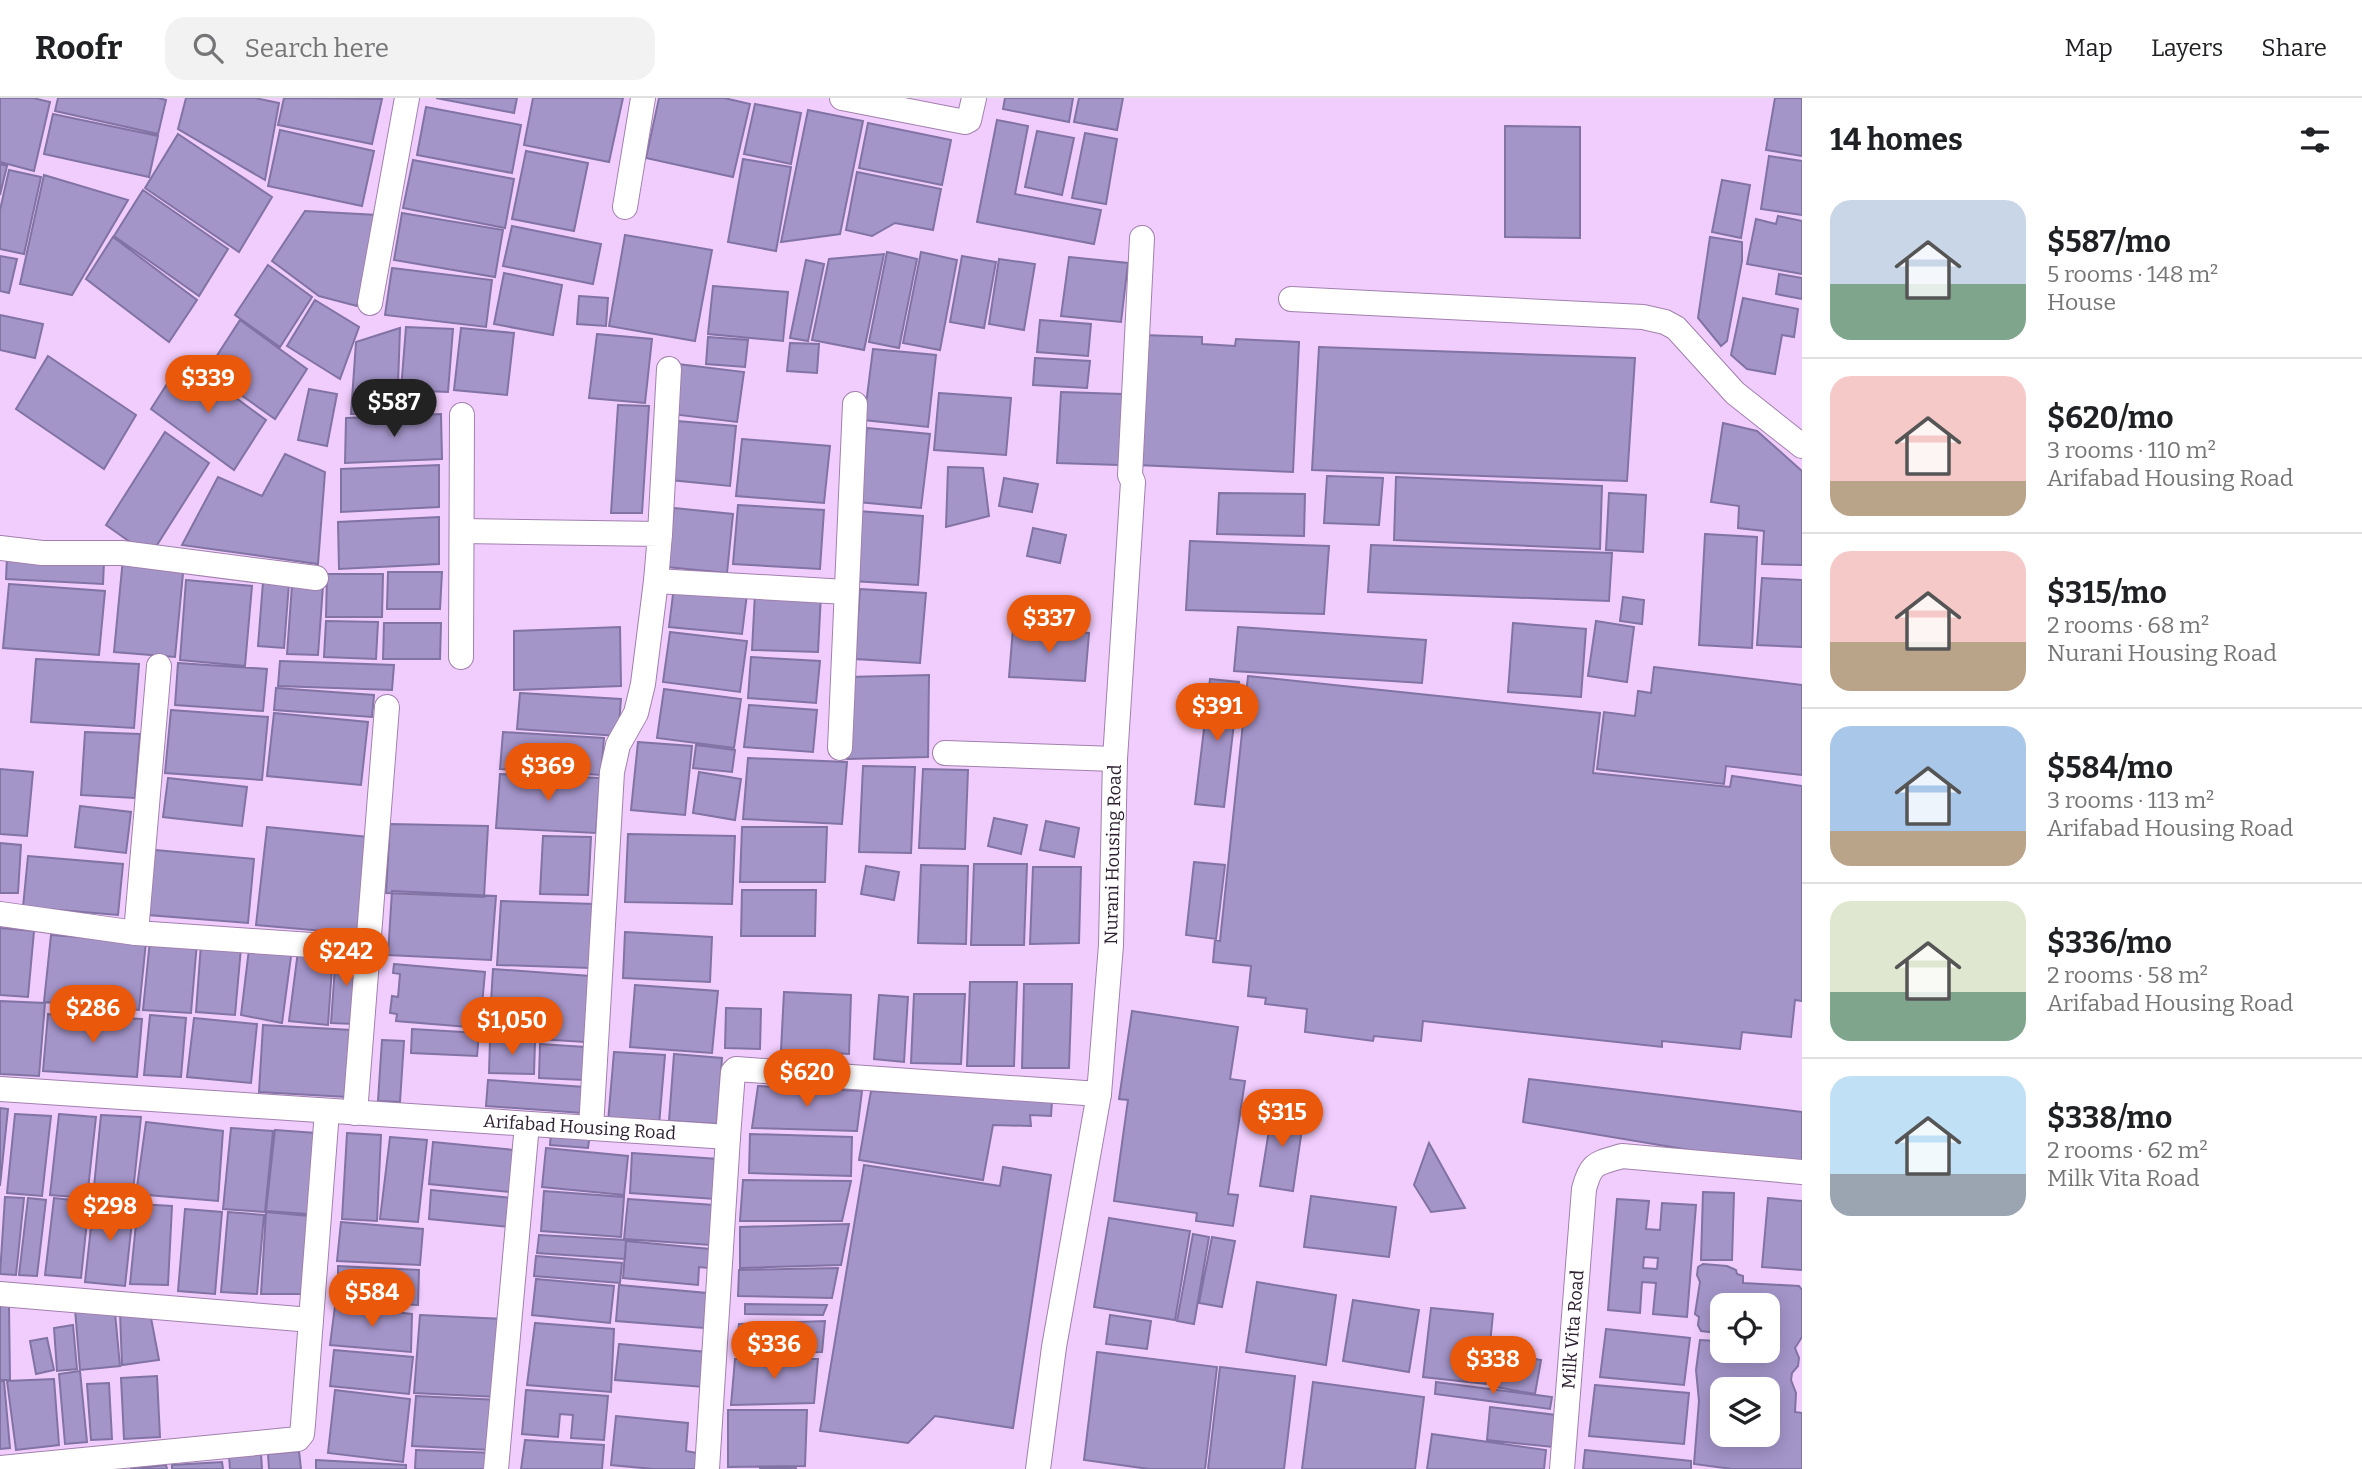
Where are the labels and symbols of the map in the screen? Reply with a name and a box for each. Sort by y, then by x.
pin: $339 [167,356,249,415]
pin: $587 [353,380,435,439]
pin: $337 [1008,596,1090,655]
pin: $391 [1176,684,1258,743]
pin: $369 [507,744,589,803]
street label: Nurani Housing Road [1100,764,1126,945]
pin: $242 [305,928,387,988]
pin: $286 [52,986,134,1045]
pin: $1,050 [455,998,569,1057]
pin: $620 [766,1049,848,1109]
pin: $315 [1241,1090,1323,1149]
street label: Arifabad Housing Road [483,1110,677,1145]
pin: $298 [69,1184,151,1243]
street label: Milk Vita Road [1557,1269,1589,1390]
pin: $584 [331,1270,413,1329]
pin: $336 [733,1322,815,1381]
pin: $338 [1452,1336,1534,1396]

